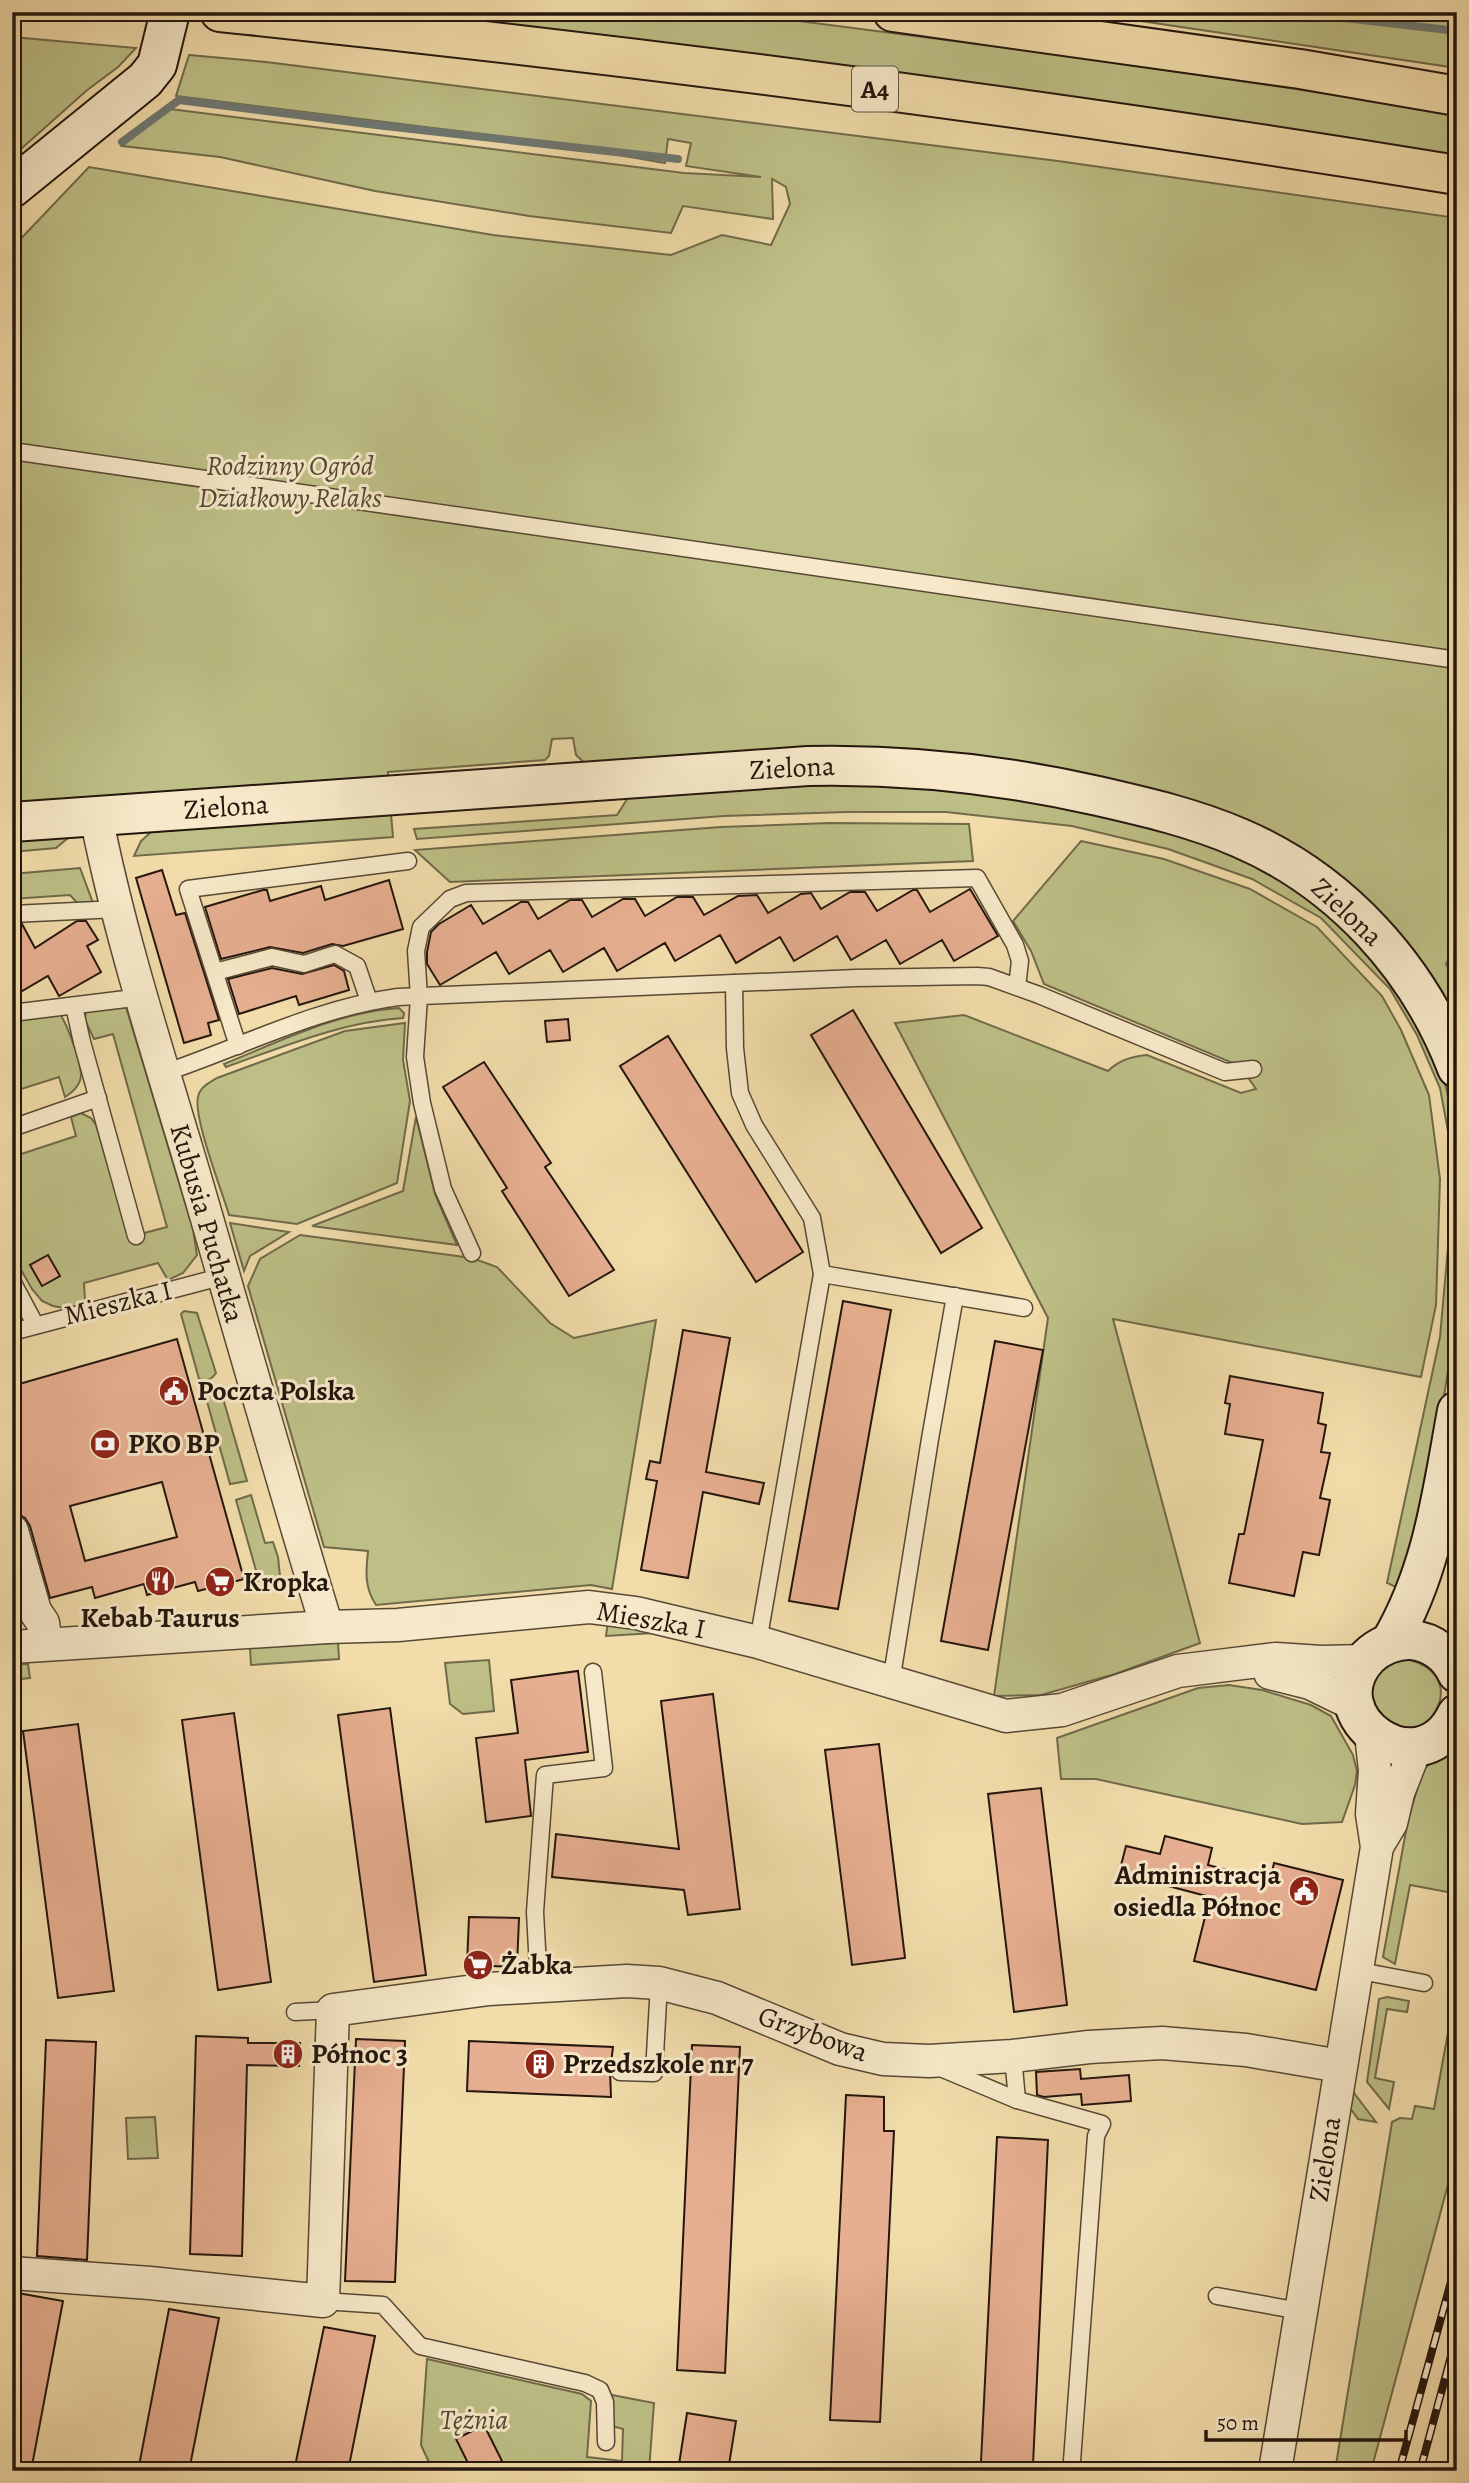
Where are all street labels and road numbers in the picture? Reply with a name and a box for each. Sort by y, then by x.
road number: A4 [852,66,898,111]
street label: Zielona [748,747,836,789]
street label: Zielona [182,785,270,829]
street label: Zielona [1303,869,1391,955]
street label: Kubusia Puchatka [160,1119,254,1327]
street label: Mieszka I [60,1271,176,1335]
street label: Mieszka I [593,1592,709,1648]
street label: Grzybowa [753,1997,873,2071]
street label: Zielona [1300,2114,1350,2204]

